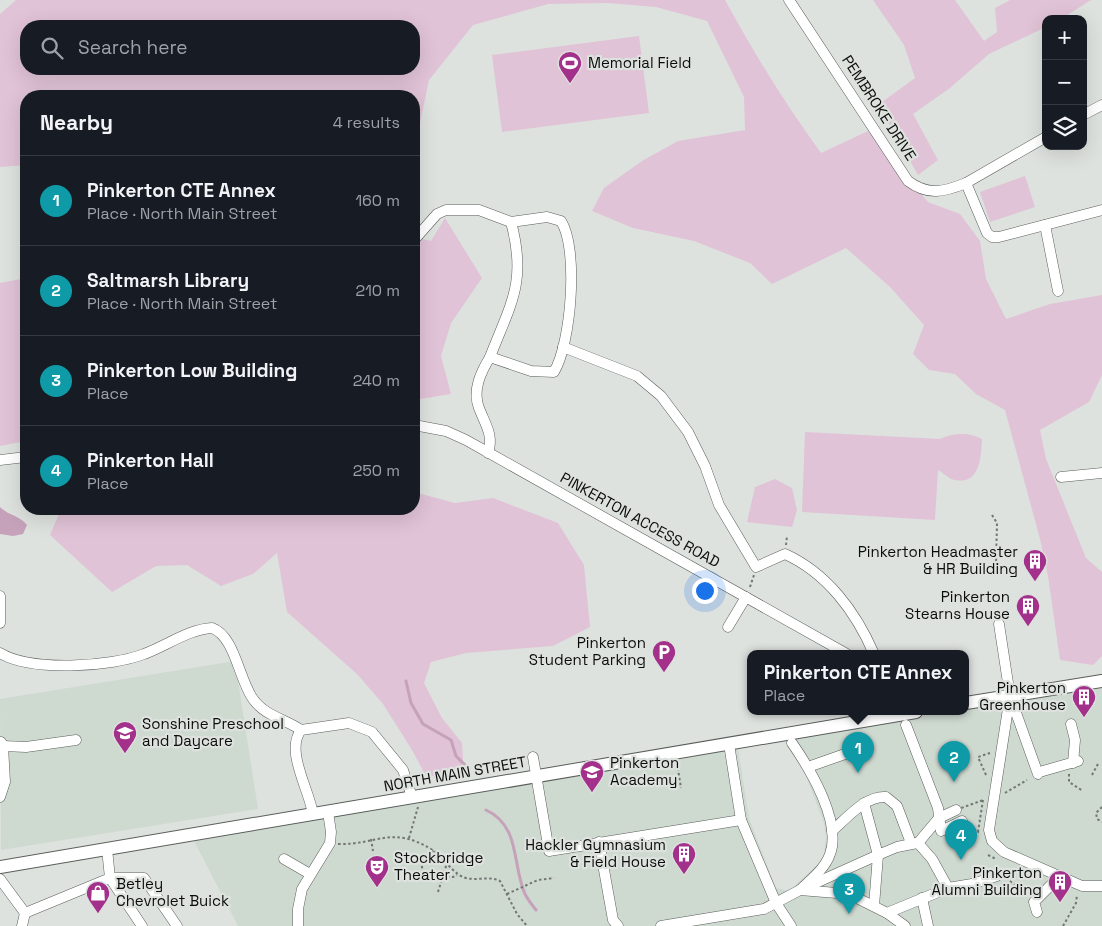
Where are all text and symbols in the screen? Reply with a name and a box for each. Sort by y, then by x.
map controls [1042,15,1087,150]
button: + [1042,15,1087,60]
search box [20,20,420,75]
icon: search [38,34,66,62]
text: Search here [78,35,188,60]
sports icon: Memorial Field [557,50,583,84]
street label: PEMBROKE DRIVE [838,51,921,164]
place label: Memorial Field [588,53,692,72]
button: − [1042,60,1087,105]
button: layers [1042,105,1087,150]
text: Nearby [40,109,113,136]
text: 4 results [333,112,400,133]
text: Pinkerton CTE Annex [87,178,276,203]
text: 1 [52,190,60,211]
text: 160 m [355,190,400,211]
text: Place · North Main Street [87,203,277,224]
text: Saltmarsh Library [87,268,249,293]
text: 2 [51,280,61,301]
text: 210 m [356,280,400,301]
text: Place · North Main Street [87,293,277,314]
text: Pinkerton Low Building [87,358,297,383]
text: 3 [51,370,61,391]
text: 240 m [353,370,400,391]
text: Place [87,383,129,404]
text: Pinkerton Hall [87,448,214,473]
text: 4 [51,460,61,481]
text: 250 m [353,460,400,481]
street label: PINKERTON ACCESS ROAD [557,468,723,571]
text: Place [87,473,129,494]
place label: Pinkerton Headmaster & HR Building [858,542,1018,578]
building icon: Pinkerton Headmaster & HR Building [1022,548,1048,582]
your location [692,578,718,604]
place label: Pinkerton Stearns House [905,587,1010,623]
building icon: Pinkerton Stearns House [1015,593,1041,627]
place label: Pinkerton Student Parking [529,633,646,669]
parking icon: Pinkerton Student Parking [651,639,677,673]
popup [747,650,969,715]
text: Pinkerton CTE Annex [764,660,952,685]
place label: Pinkerton Greenhouse [979,678,1066,714]
building icon: Pinkerton Greenhouse [1071,684,1097,718]
text: Place [764,685,805,706]
place label: Sonshine Preschool and Daycare [142,714,284,750]
school or university icon: Sonshine Preschool and Daycare [112,720,138,754]
pin: 1 [842,732,874,773]
pin: 2 [938,741,970,782]
street label: NORTH MAIN STREET [382,752,528,795]
place label: Pinkerton Academy [610,753,679,789]
school or university icon: Pinkerton Academy [579,759,605,793]
pin: 4 [945,819,977,860]
place label: Hackler Gymnasium & Field House [525,835,666,871]
building icon: Hackler Gymnasium & Field House [671,841,697,875]
place label: Stockbridge Theater [394,848,483,884]
theatre icon: Stockbridge Theater [364,854,390,888]
place label: Pinkerton Alumni Building [931,863,1042,899]
building icon: Pinkerton Alumni Building [1047,869,1073,903]
pin: 3 [833,873,865,914]
place label: Betley Chevrolet Buick [116,874,229,910]
shop icon: Betley Chevrolet Buick [85,880,111,914]

